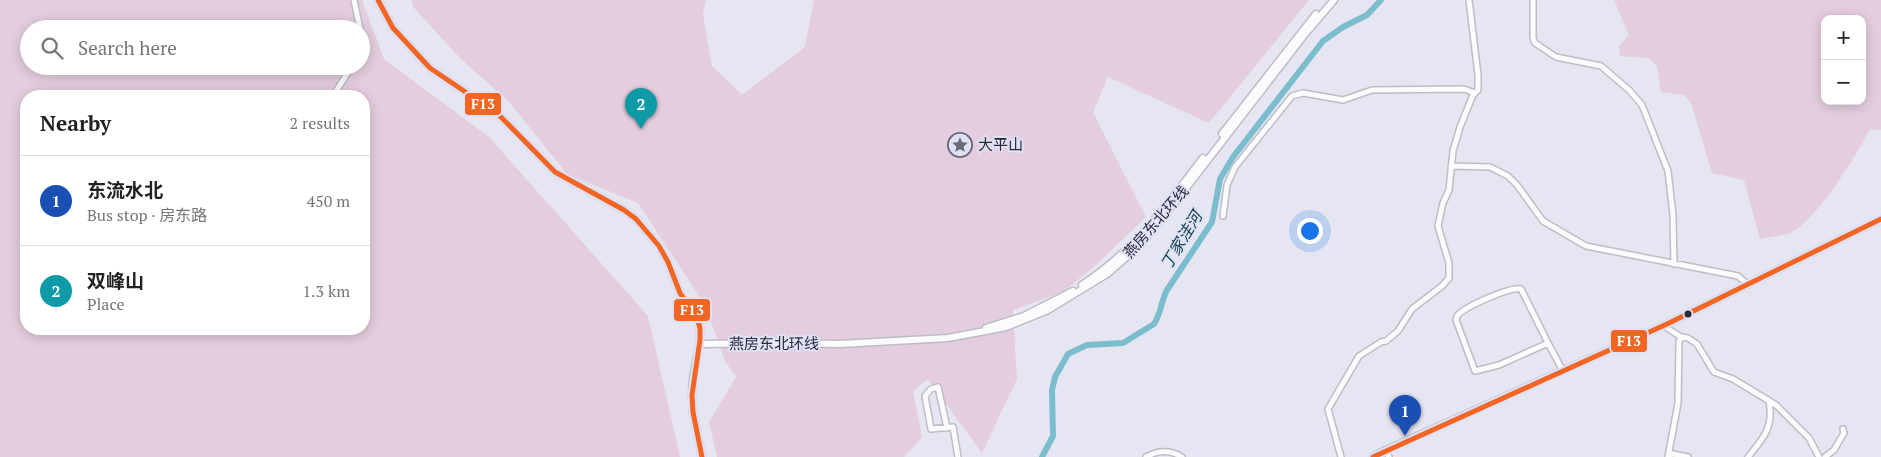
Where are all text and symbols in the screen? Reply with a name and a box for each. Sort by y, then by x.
map controls [1821,15,1866,105]
button: + [1821,15,1866,60]
search box [20,20,370,75]
icon: search [38,34,66,62]
text: Search here [78,35,177,60]
button: − [1821,60,1866,105]
pin: 2 [625,88,657,129]
line badge: F13 [464,92,502,116]
text: F13 [471,94,495,113]
text: Nearby [40,109,111,137]
text: 2 results [290,112,350,134]
place icon: 大平山 [947,132,973,158]
place label: 大平山 [978,134,1023,154]
text: 东流水北 [87,177,163,202]
street label: 燕房东北环线 [1118,181,1192,262]
text: 1 [51,190,61,212]
text: 450 m [307,190,350,212]
text: Bus stop · 房东路 [87,204,207,226]
water label: 丁家洼河 [1155,204,1208,273]
your location [1297,218,1323,244]
text: 双峰山 [87,268,144,293]
text: 2 [51,280,61,302]
text: 1.3 km [303,280,350,302]
text: Place [87,293,125,315]
line badge: F13 [673,298,711,322]
text: F13 [680,300,704,319]
unlabelled marker [1683,309,1693,319]
line badge: F13 [1610,329,1648,353]
text: F13 [1617,331,1641,350]
street label: 燕房东北环线 [729,333,819,353]
pin: 1 [1389,395,1421,436]

